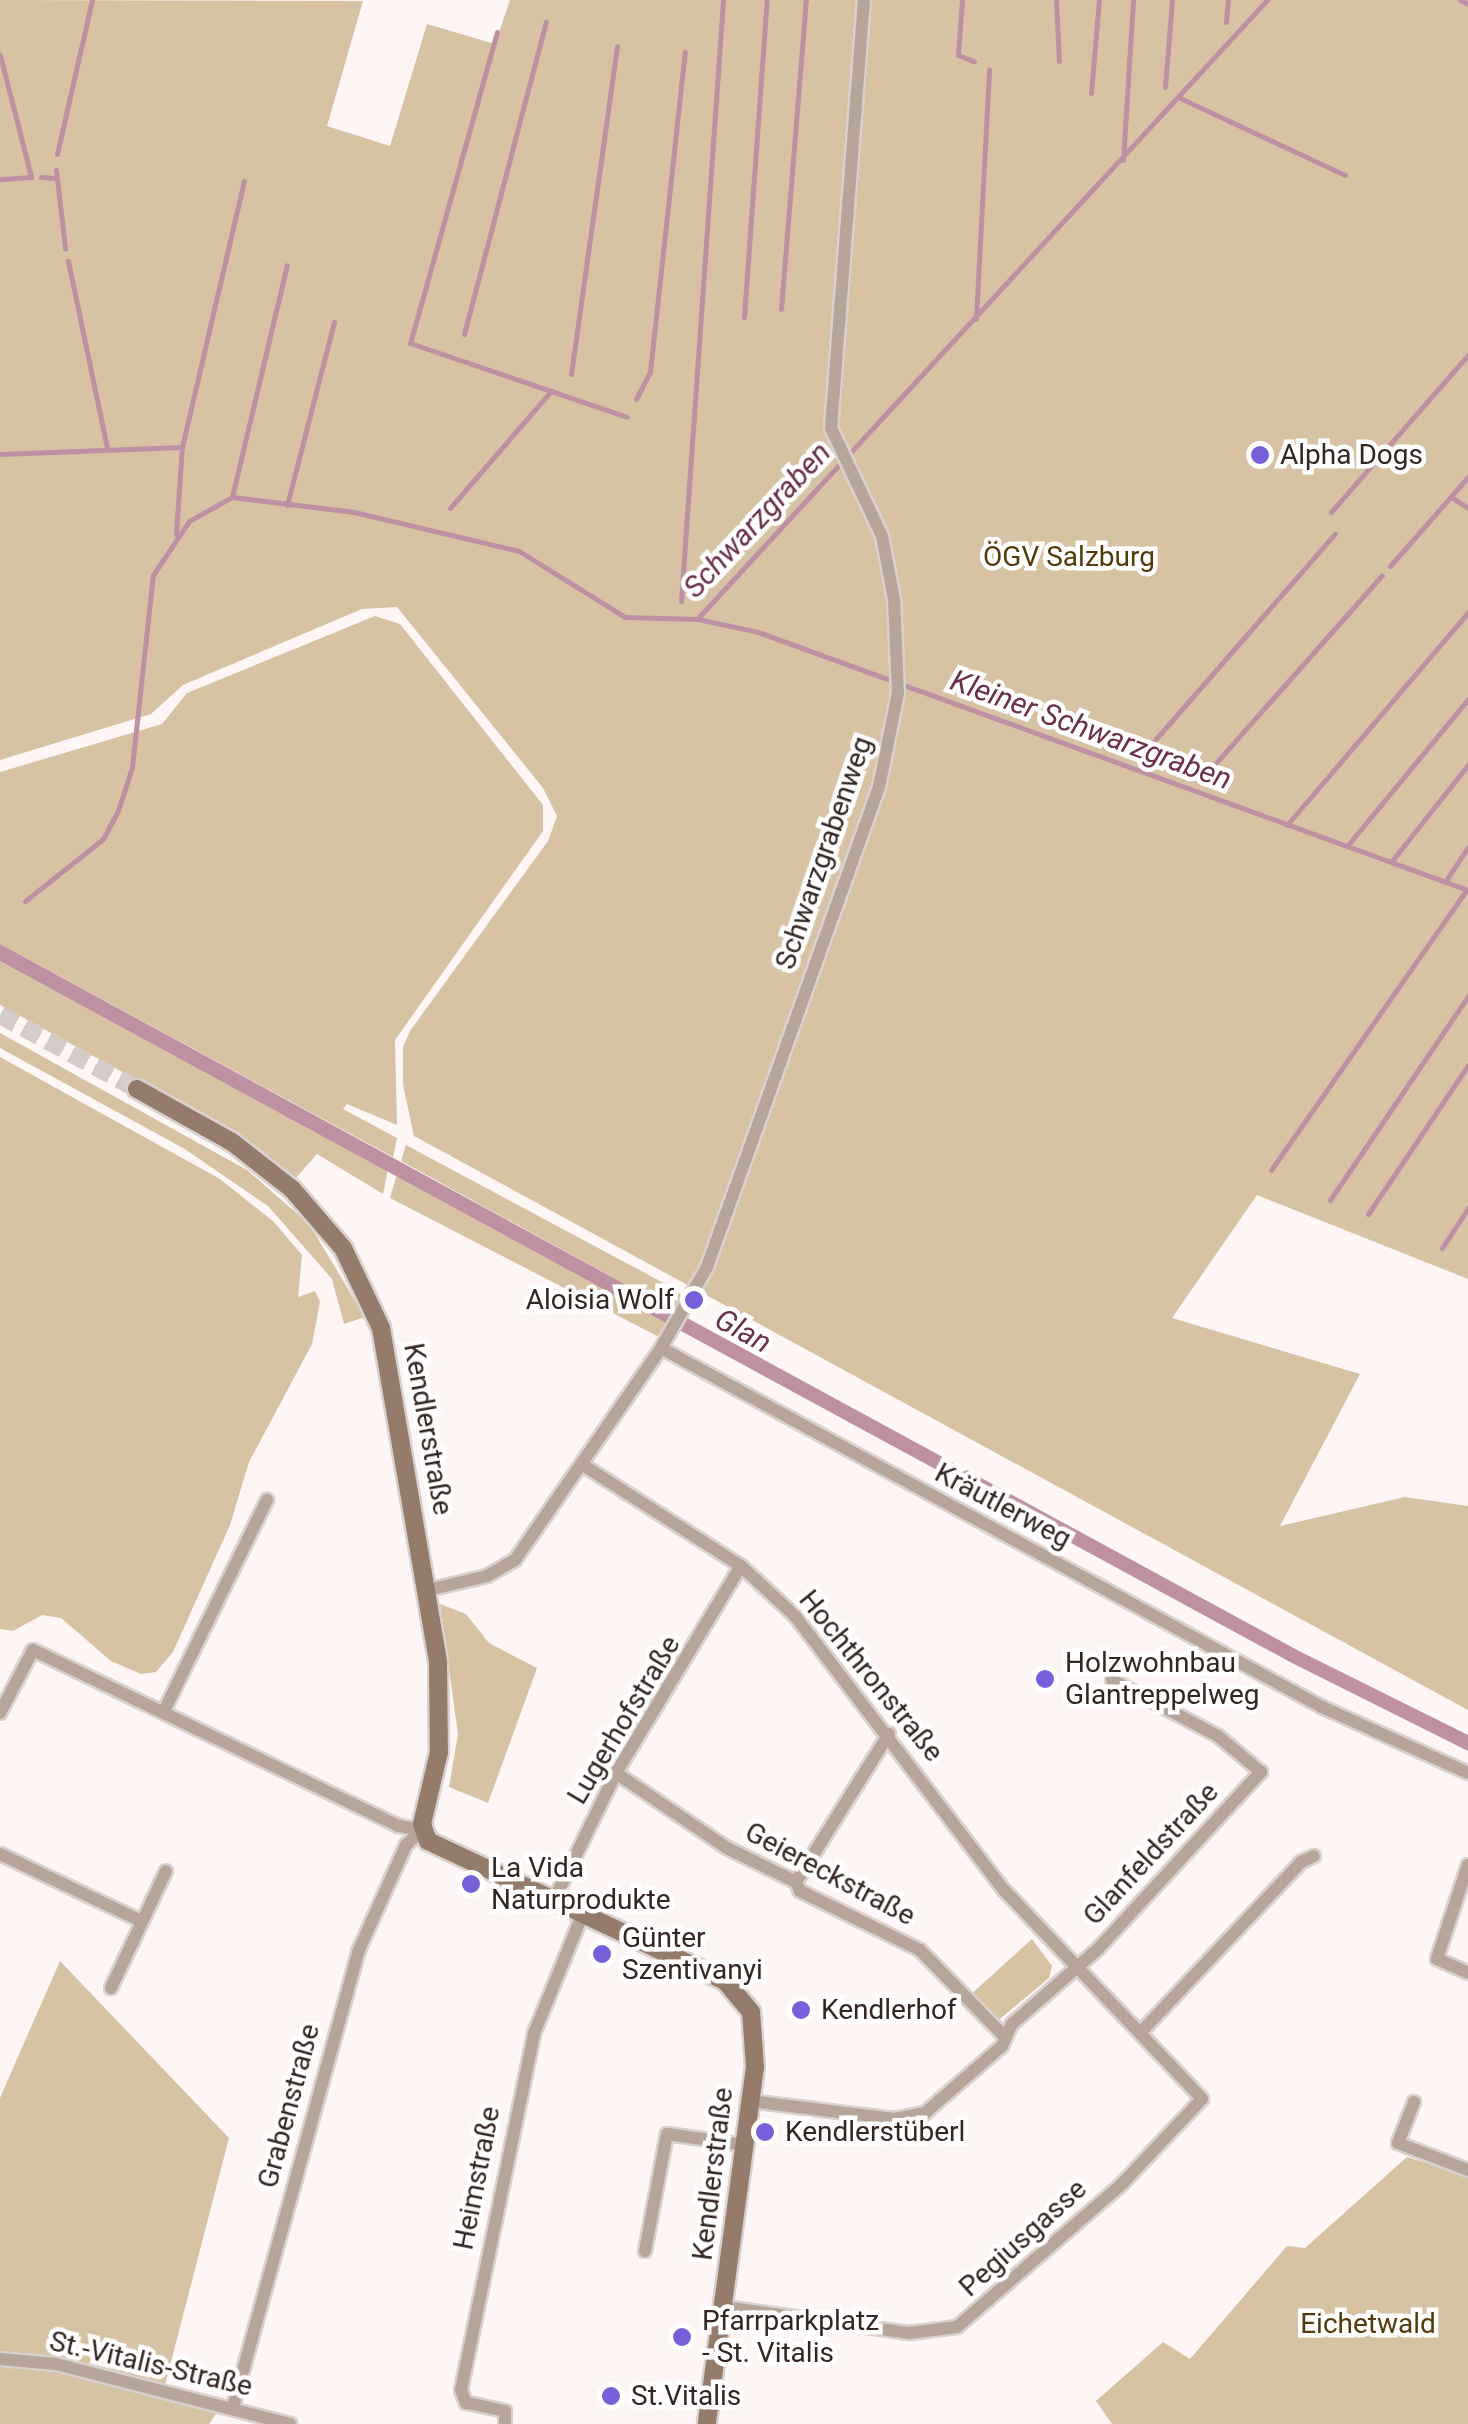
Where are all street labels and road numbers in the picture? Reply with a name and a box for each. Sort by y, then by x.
street label: Schwarzgrabenweg [768,732,880,974]
street label: Kendlerstraße [396,1341,460,1517]
street label: Kräutlerweg [929,1456,1077,1556]
street label: Hochthronstraße [792,1584,950,1768]
street label: Lugerhofstraße [561,1630,687,1810]
street label: Glanfeldstraße [1076,1776,1226,1932]
street label: Geiereckstraße [739,1815,921,1933]
street label: Grabenstraße [251,2020,327,2192]
street label: Kendlerstraße [686,2086,740,2262]
street label: Heimstraße [447,2103,507,2253]
street label: Pegiusgasse [953,2172,1093,2304]
street label: St.-Vitalis-Straße [46,2324,256,2404]

